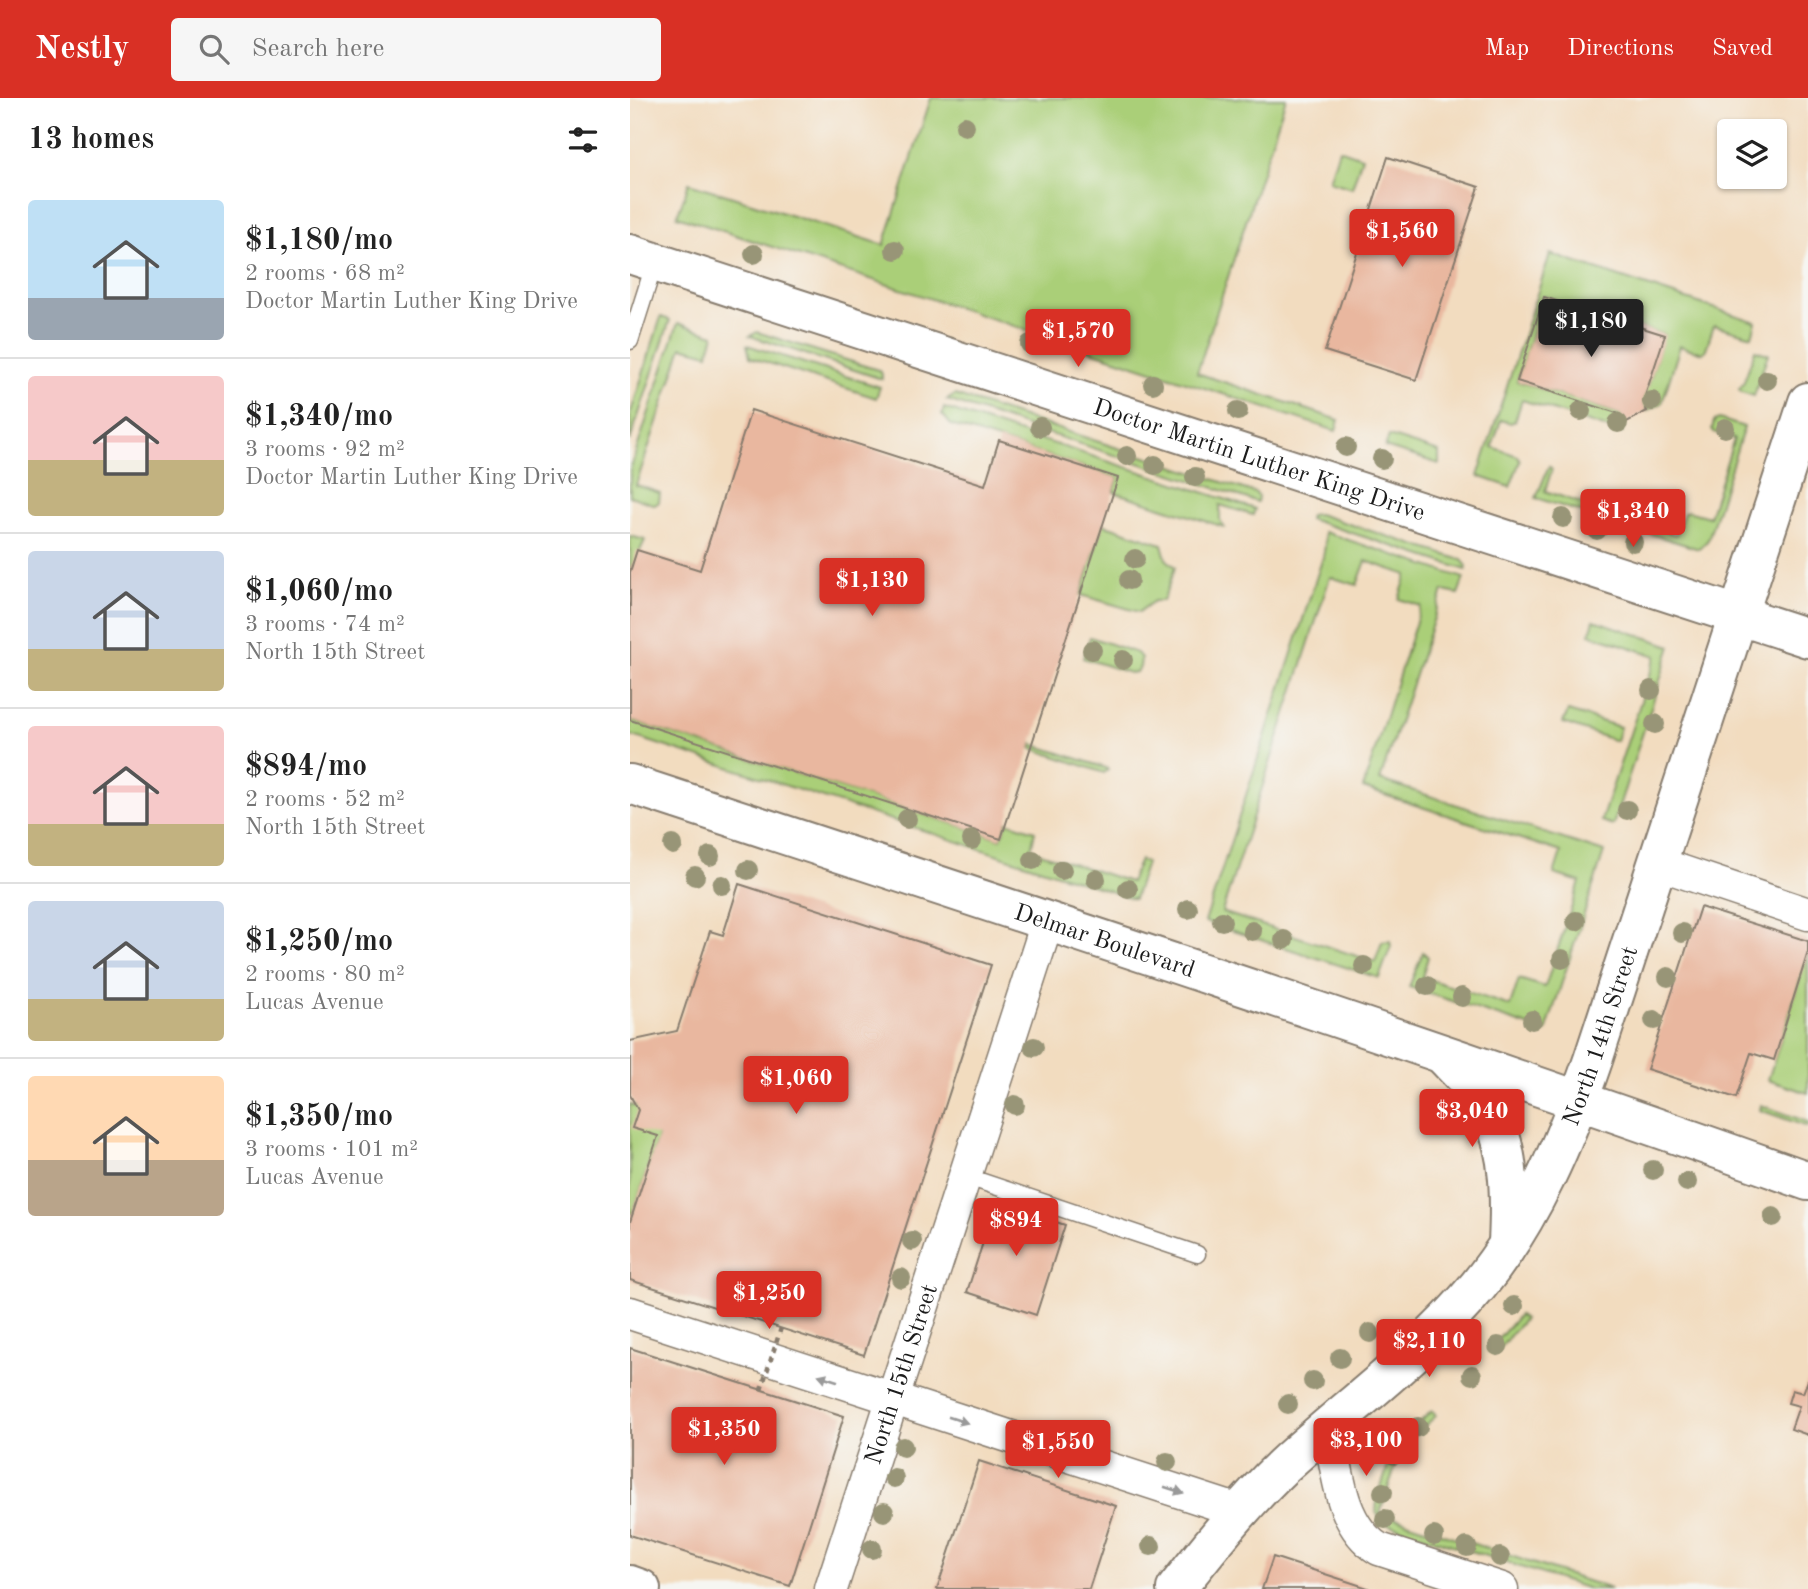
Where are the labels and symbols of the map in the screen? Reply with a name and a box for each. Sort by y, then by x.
pin: $1,560 [1345,209,1459,269]
pin: $1,180 [1534,300,1648,359]
pin: $1,570 [1021,310,1135,369]
street label: Doctor Martin Luther King Drive [1090,396,1428,526]
pin: $1,340 [1576,490,1690,549]
pin: $1,130 [815,559,929,618]
street label: Delmar Boulevard [1011,901,1198,983]
street label: North 14th Street [1560,944,1643,1130]
pin: $1,060 [739,1056,853,1116]
pin: $3,040 [1415,1090,1529,1149]
pin: $894 [975,1198,1057,1258]
pin: $1,250 [712,1272,826,1331]
street label: North 15th Street [862,1281,943,1468]
pin: $2,110 [1372,1320,1486,1379]
one-way arrow [817,1372,838,1382]
pin: $1,350 [667,1408,781,1467]
one-way arrow [947,1415,968,1426]
pin: $3,100 [1309,1418,1423,1478]
pin: $1,550 [1001,1420,1115,1480]
one-way arrow [1164,1485,1185,1496]

